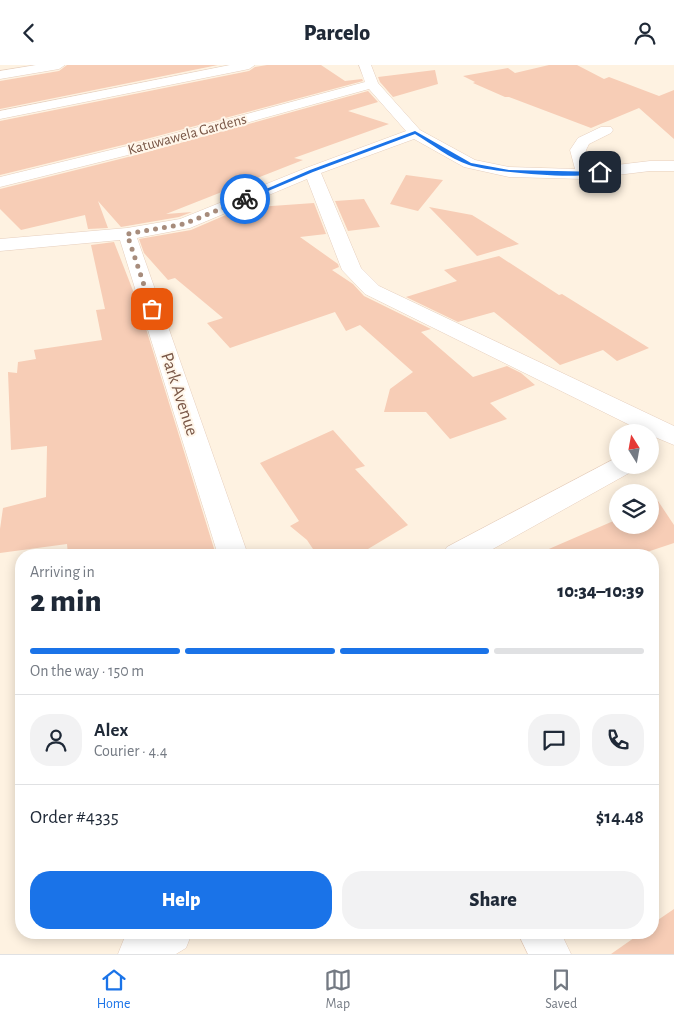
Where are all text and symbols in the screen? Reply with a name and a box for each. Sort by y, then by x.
icon: back [15,19,43,47]
icon: person [631,19,659,47]
text: Parcelo [304,22,370,44]
street label: Katuwawela Gardens [126,111,248,158]
pin [579,151,621,193]
icon: home [586,158,614,186]
courier [220,174,270,224]
icon: bike [231,185,259,213]
pin [131,288,173,330]
icon: bag [138,295,166,323]
street label: Park Avenue [157,350,201,438]
north arrow [609,424,659,474]
map controls [609,424,659,534]
button: layers [609,484,659,534]
text: Arriving in [30,564,95,580]
text: 10:34–10:39 [557,582,644,601]
text: 2 min [30,585,102,617]
text: On the way · 150 m [30,663,144,679]
button: person [30,714,82,766]
button: chat [528,714,580,766]
button: phone [592,714,644,766]
text: Alex [94,721,128,740]
text: Courier · 4.4 [94,743,167,759]
text: Order #4335 [30,808,119,827]
text: $14.48 [596,808,644,827]
button: Help [30,871,332,929]
button: Share [342,871,644,929]
tab: Home [97,966,130,1013]
tab: Map [324,966,352,1013]
tab: Saved [545,966,577,1013]

